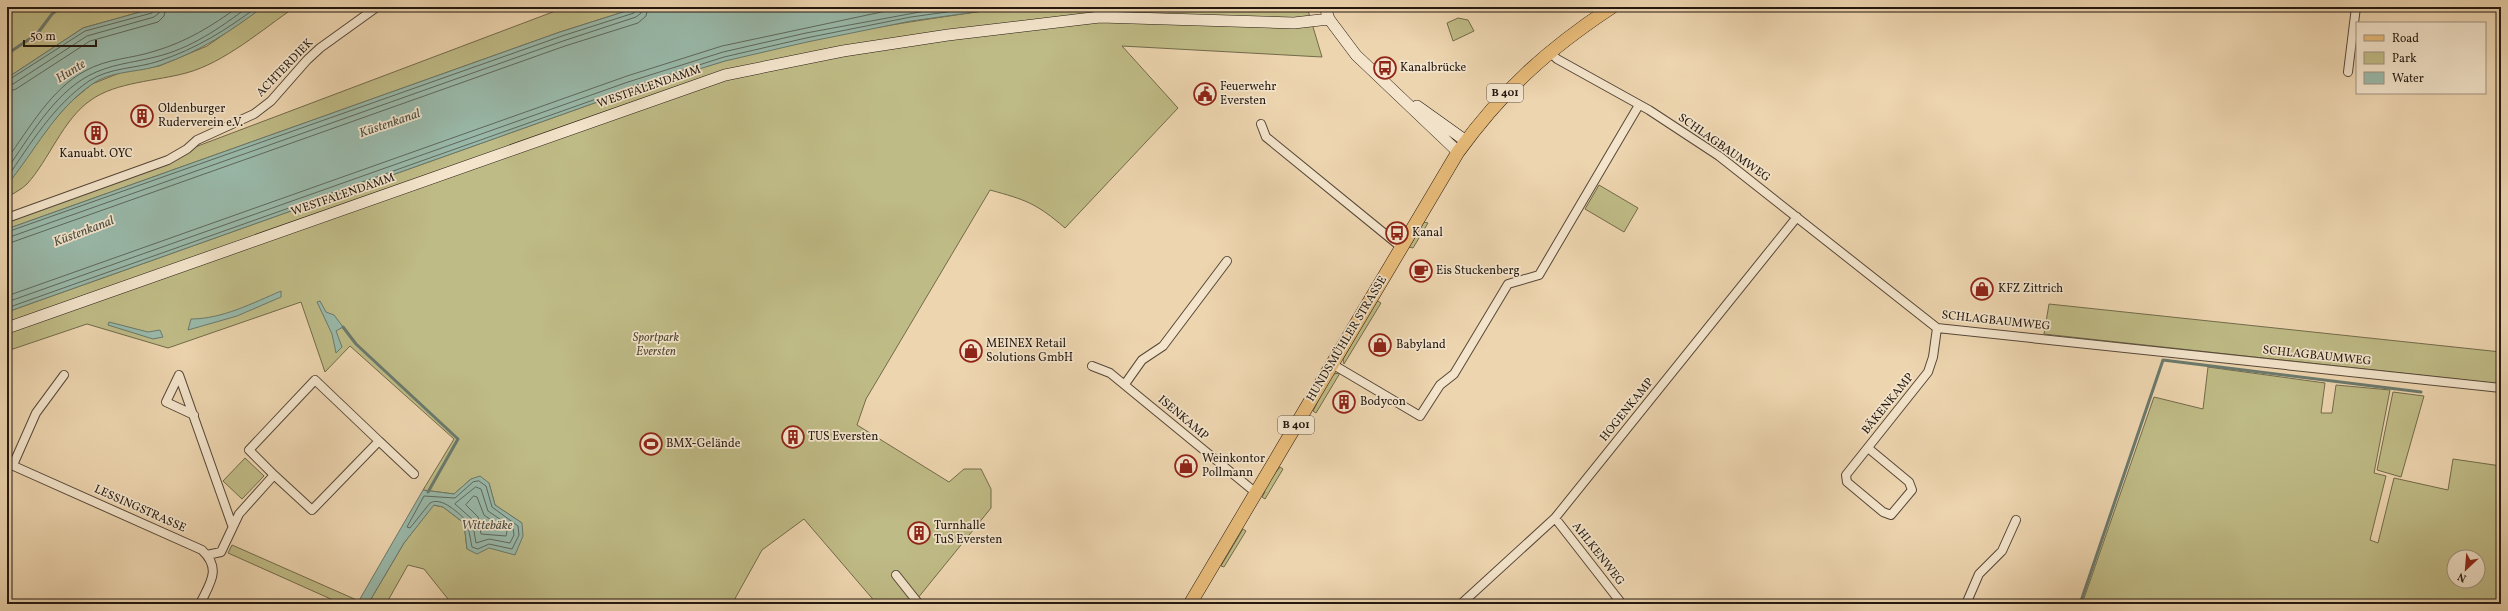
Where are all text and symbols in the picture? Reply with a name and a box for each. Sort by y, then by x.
scale bar [24,22,96,48]
legend [2356,22,2486,94]
text: 50 m [30,29,56,45]
text: Road [2392,31,2419,47]
street label: ACHTERDIEK [253,35,317,101]
text: Park [2392,51,2417,67]
bus stop icon: Kanalbrücke [1372,55,1398,81]
water label: Hunte [53,56,90,88]
place label: Kanalbrücke [1400,60,1467,76]
street label: WESTFALENDAMM [595,62,703,112]
text: Water [2392,71,2424,87]
place label: Feuerwehr Eversten [1220,79,1276,109]
public building icon: Feuerwehr Eversten [1192,81,1218,107]
road number: B 401 [1487,84,1523,102]
place label: Oldenburger Ruderverein e.V. [158,101,243,131]
building icon: Oldenburger Ruderverein e.V. [129,103,155,129]
water label: Küstenkanal [357,105,424,143]
street label: SCHLAGBAUMWEG [1675,110,1773,186]
building icon: Kanuabt. OYC [83,120,109,146]
place label: Kanuabt. OYC [59,146,133,162]
street label: WESTFALENDAMM [289,170,397,220]
water label: Küstenkanal [51,212,118,252]
bus stop icon: Kanal [1384,220,1410,246]
place label: Kanal [1412,225,1443,241]
cafe icon: Eis Stuckenberg [1408,258,1434,284]
place label: Eis Stuckenberg [1436,263,1520,279]
street label: HUNDSMÜHLER STRASSE [1302,273,1391,405]
shop icon: KFZ Zittrich [1969,276,1995,302]
place label: KFZ Zittrich [1998,281,2063,297]
street label: SCHLAGBAUMWEG [1941,307,2051,335]
park label: Sportpark Eversten [633,330,680,360]
shop icon: Babyland [1367,332,1393,358]
place label: MEINEX Retail Solutions GmbH [986,336,1073,366]
place label: Babyland [1396,337,1446,353]
shop icon: MEINEX Retail Solutions GmbH [958,338,984,364]
street label: SCHLAGBAUMWEG [2262,342,2372,370]
street label: BÄKENKAMP [1858,369,1918,438]
street label: HOGENKAMP [1596,375,1658,445]
building icon: Bodycon [1331,389,1357,415]
street label: ISENKAMP [1154,392,1212,444]
place label: Bodycon [1360,394,1406,410]
road number: B 401 [1278,416,1314,434]
building icon: TUS Eversten [780,424,806,450]
place label: TUS Eversten [808,429,878,445]
sports icon: BMX-Gelände [638,431,664,457]
place label: BMX-Gelände [666,436,741,452]
place label: Weinkontor Pollmann [1202,451,1265,481]
shop icon: Weinkontor Pollmann [1173,453,1199,479]
street label: LESSINGSTRASSE [91,482,189,536]
water label: Wittebäke [461,517,513,535]
place label: Turnhalle TuS Eversten [934,518,1002,548]
street label: AHLKENWEG [1568,519,1628,589]
building icon: Turnhalle TuS Eversten [906,520,932,546]
north arrow [2446,549,2486,589]
text: N [2455,568,2469,585]

